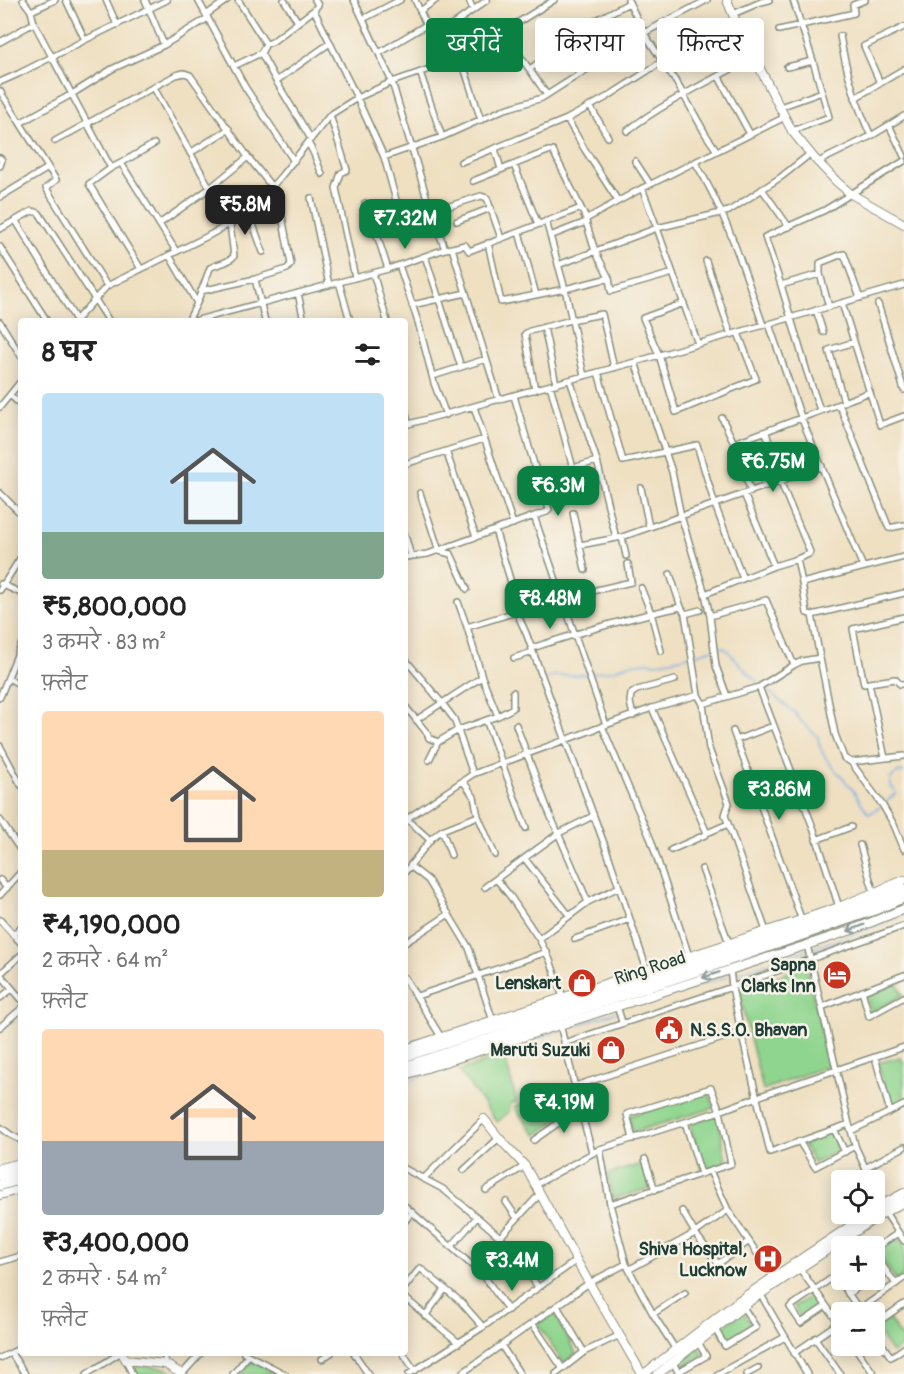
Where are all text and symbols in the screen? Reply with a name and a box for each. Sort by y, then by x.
chip: खरीदें [426,18,523,72]
chip: किराया [535,18,645,72]
chip: फ़िल्टर [657,18,764,72]
pin: ₹5.8M [203,185,287,236]
text: ₹5.8M [219,192,271,217]
pin: ₹7.32M [356,199,454,250]
text: ₹7.32M [373,206,437,231]
text: 8 घर [42,337,95,369]
icon: filters [351,338,384,371]
icon: home [159,432,267,540]
pin: ₹6.75M [724,442,822,493]
text: ₹6.75M [741,449,805,474]
pin: ₹6.3M [516,466,600,517]
text: ₹6.3M [531,473,585,498]
pin: ₹8.48M [501,579,599,630]
text: ₹8.48M [519,586,581,611]
text: ₹5,800,000 [42,591,187,623]
text: 3 कमरे · 83 m² [42,630,166,655]
text: फ़्लैट [42,671,88,696]
icon: home [159,750,267,858]
pin: ₹3.86M [730,770,828,821]
text: ₹3.86M [747,777,811,802]
text: ₹4,190,000 [42,909,180,941]
one-way arrow [847,923,866,934]
street label: Ring Road [611,946,689,991]
text: 2 कमरे · 64 m² [42,948,168,973]
place label: Sapna Clarks Inn [741,954,817,998]
hotel icon: Sapna Clarks Inn [821,959,853,991]
shop icon: Lenskart [566,967,598,999]
one-way arrow [702,971,721,982]
place label: Lenskart [495,972,562,995]
text: फ़्लैट [42,989,88,1014]
public building icon: N.S.S.O. Bhavan [653,1014,685,1046]
place label: N.S.S.O. Bhavan [690,1019,807,1042]
shop icon: Maruti Suzuki [595,1034,627,1066]
place label: Maruti Suzuki [490,1039,590,1062]
icon: home [159,1068,267,1176]
pin: ₹4.19M [515,1083,613,1134]
text: ₹4.19M [534,1090,594,1115]
map controls [831,1170,885,1356]
button: locate [831,1170,885,1224]
text: ₹3,400,000 [42,1227,189,1259]
button: + [831,1236,885,1290]
place label: Shiva Hospital, Lucknow [638,1238,748,1282]
pin: ₹3.4M [470,1241,554,1292]
hospital icon: Shiva Hospital, Lucknow [752,1243,784,1275]
text: ₹3.4M [485,1248,539,1273]
text: 2 कमरे · 54 m² [42,1266,168,1291]
button: − [831,1302,885,1356]
text: फ़्लैट [42,1307,88,1332]

